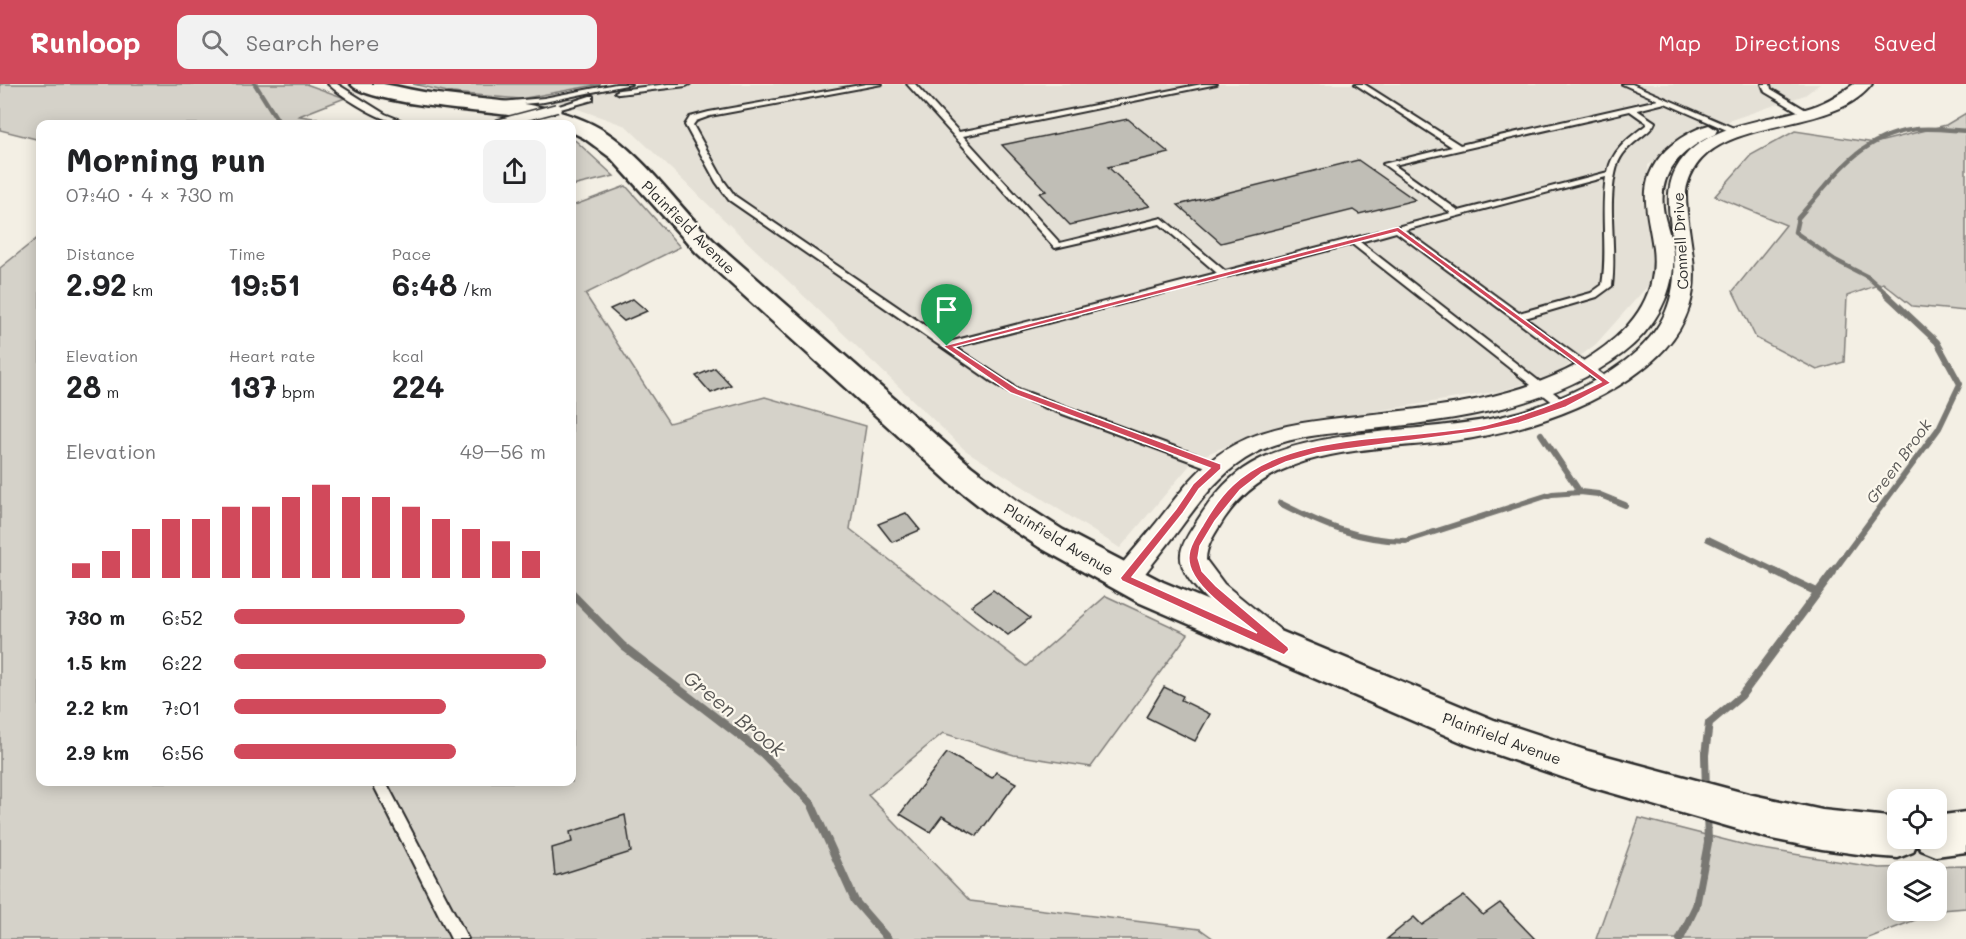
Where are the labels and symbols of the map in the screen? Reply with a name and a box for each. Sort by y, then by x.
street label: Plainfield Avenue [638,176,740,278]
street label: Connell Drive [1667,192,1693,290]
pin [921,284,972,346]
water label: Green Brook [1860,414,1936,507]
street label: Plainfield Avenue [1000,498,1118,580]
water label: Green Brook [679,664,792,762]
street label: Plainfield Avenue [1440,707,1564,769]

